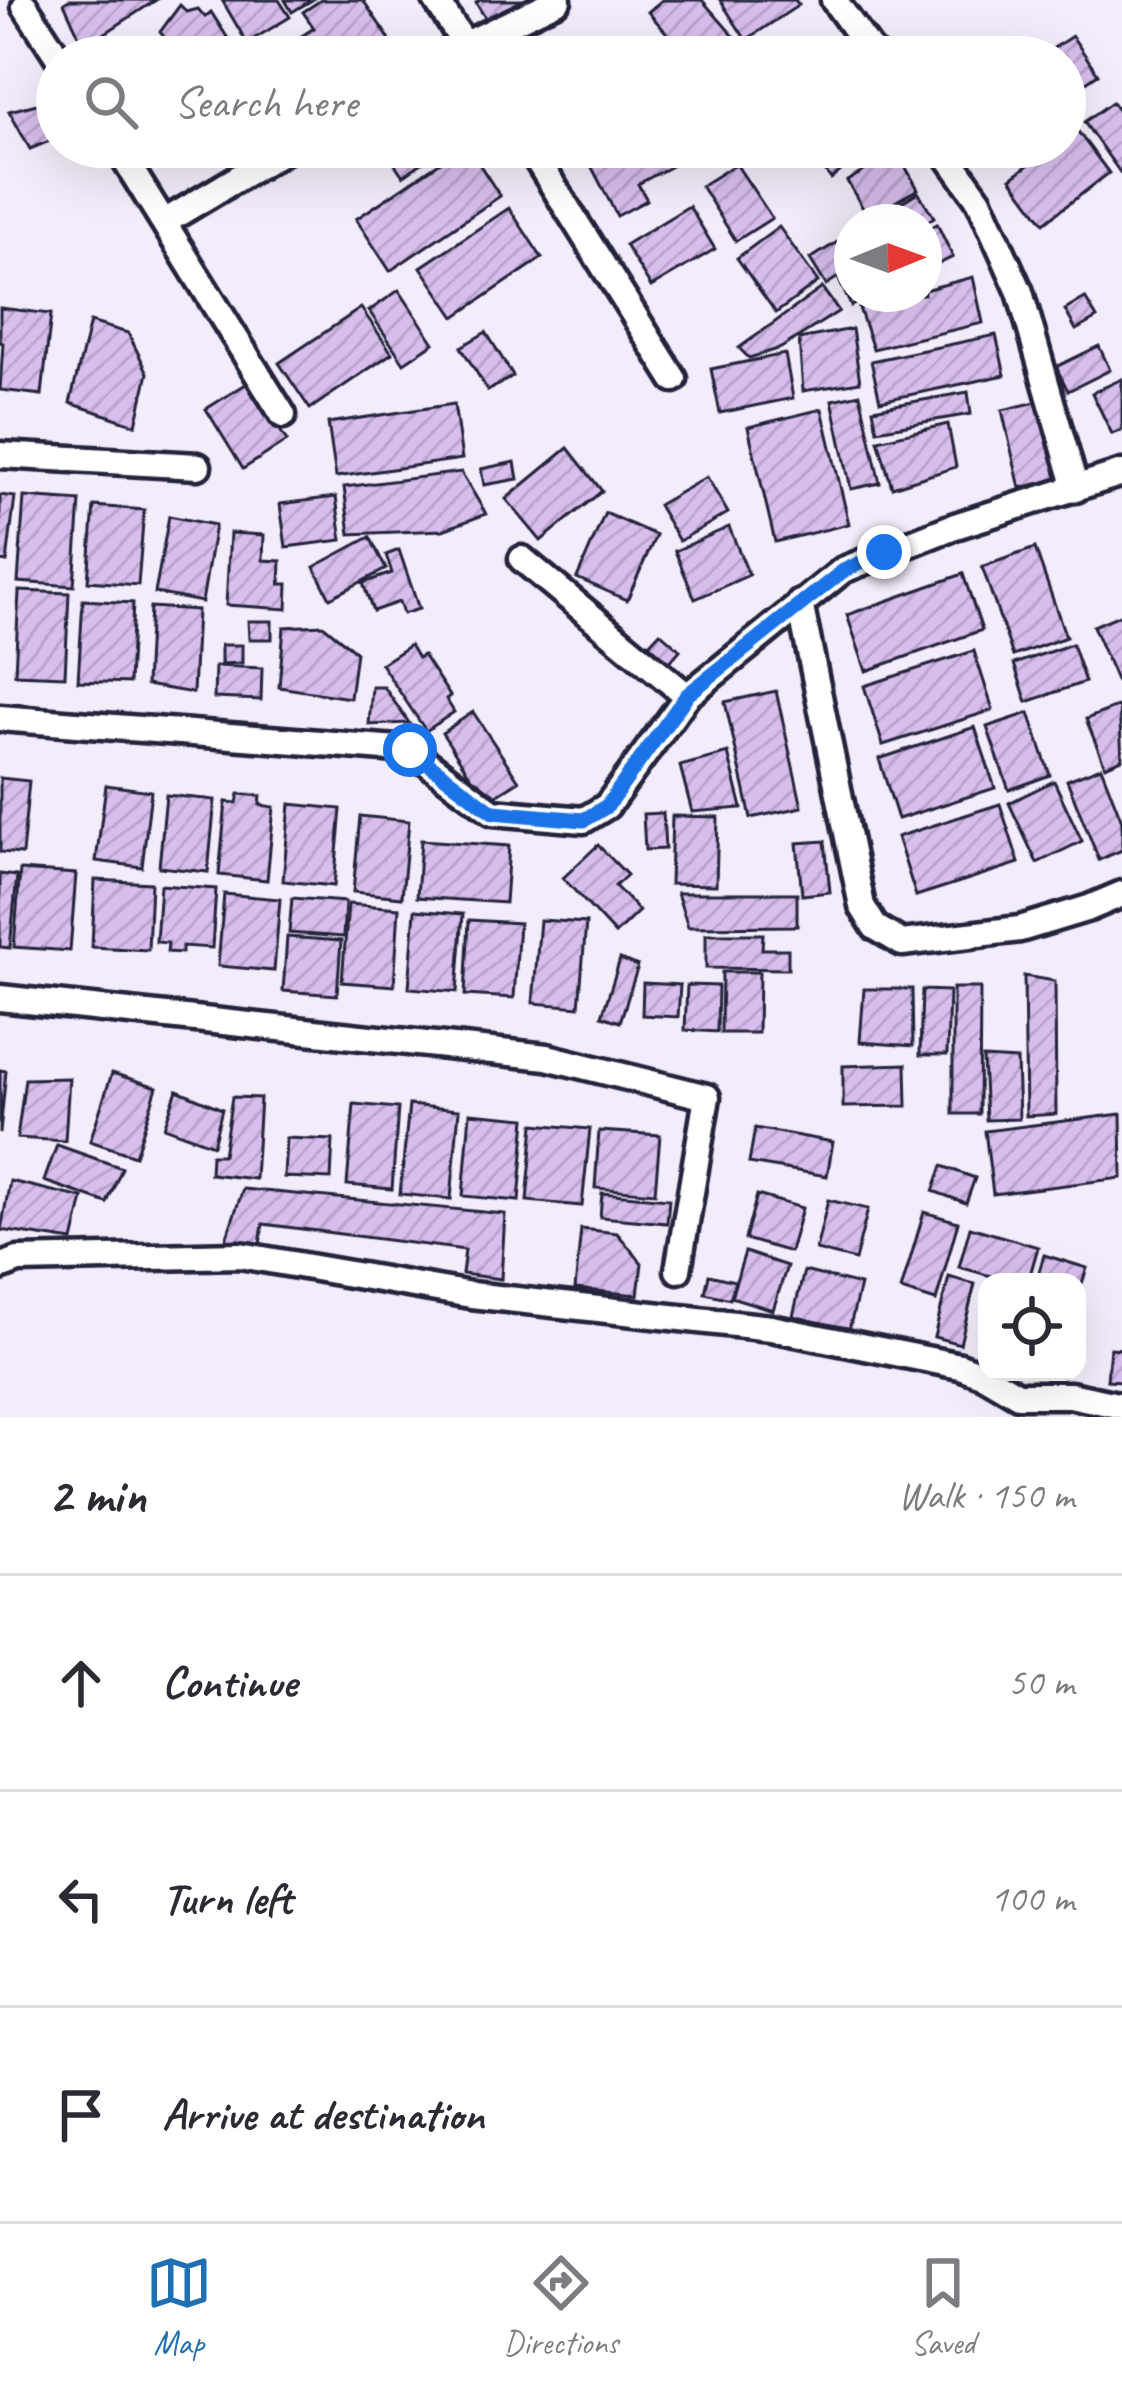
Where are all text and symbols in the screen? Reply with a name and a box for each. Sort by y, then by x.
search box [36,36,1086,168]
icon: search [78,69,144,135]
text: Search here [174,74,357,131]
north arrow [834,204,942,312]
route end [857,525,911,579]
route start [383,723,437,777]
map controls [978,1273,1086,1381]
button: locate [978,1273,1086,1381]
text: 2 min [48,1463,146,1527]
text: Walk · 150 m [898,1471,1074,1520]
icon: ahead [48,1650,114,1716]
text: Continue [162,1654,296,1711]
text: 50 m [1008,1658,1074,1707]
icon: left [48,1866,114,1932]
text: Turn left [162,1870,292,1927]
text: 100 m [990,1874,1074,1923]
icon: arrive [48,2082,114,2148]
text: Arrive at destination [162,2086,484,2143]
tab: Map [146,2250,212,2364]
tab: Directions [504,2250,618,2364]
tab: Saved [910,2250,976,2364]

